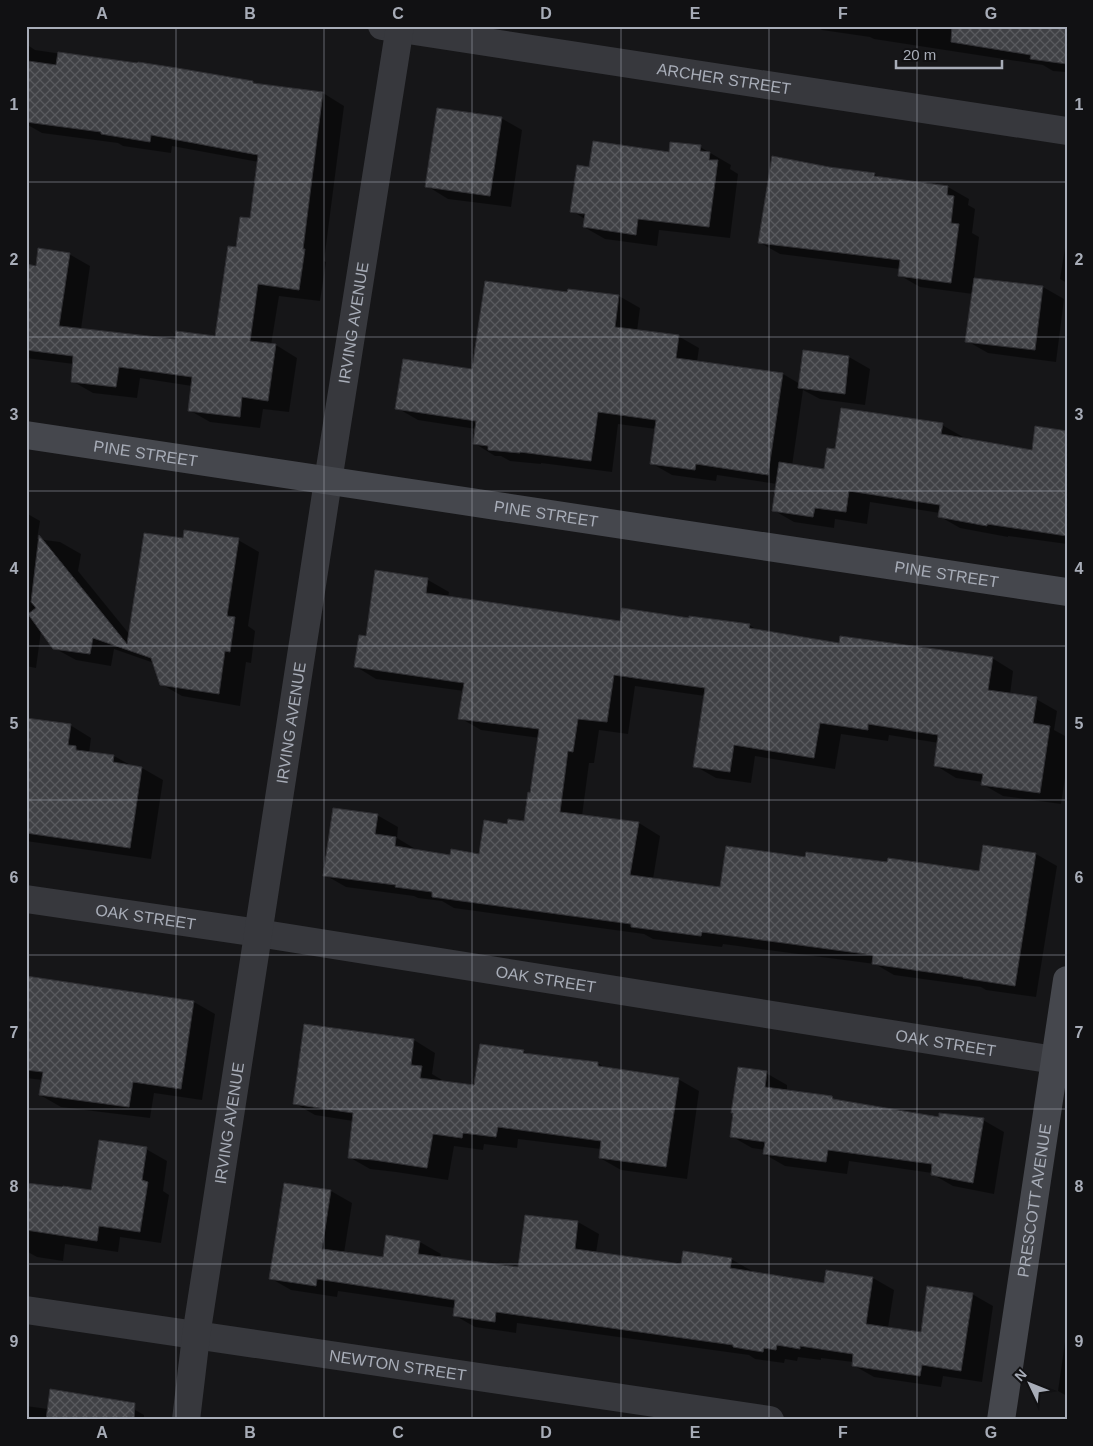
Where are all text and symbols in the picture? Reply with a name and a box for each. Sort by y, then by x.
text: A [96,5,108,22]
text: B [244,5,256,22]
text: C [392,5,404,22]
text: D [540,5,552,22]
text: E [690,5,701,22]
text: F [838,5,848,22]
text: G [985,5,997,22]
scale bar [896,38,1002,70]
text: 20 m [903,46,936,63]
street label: ARCHER STREET [656,60,792,98]
text: 1 [10,96,19,113]
text: 1 [1075,96,1084,113]
text: 2 [10,251,19,268]
text: 2 [1075,251,1084,268]
street label: IRVING AVENUE [336,261,372,385]
text: 3 [10,406,19,423]
text: 3 [1075,406,1084,423]
street label: PINE STREET [92,437,199,470]
street label: PINE STREET [493,498,599,530]
street label: PINE STREET [893,558,1000,591]
text: 4 [10,560,19,577]
text: 4 [1075,560,1084,577]
street label: IRVING AVENUE [273,661,309,785]
text: 5 [10,715,19,732]
text: 5 [1075,715,1084,732]
text: 6 [10,869,19,886]
text: 6 [1075,869,1084,886]
street label: OAK STREET [94,901,197,933]
street label: OAK STREET [494,963,597,996]
text: 7 [10,1024,19,1041]
text: 7 [1075,1024,1084,1041]
street label: OAK STREET [894,1027,997,1060]
street label: IRVING AVENUE [212,1061,247,1185]
street label: PRESCOTT AVENUE [1015,1123,1054,1278]
text: 8 [10,1178,19,1195]
text: 8 [1075,1178,1084,1195]
text: 9 [10,1333,19,1350]
text: 9 [1075,1333,1084,1350]
street label: NEWTON STREET [328,1347,468,1384]
north arrow [1006,1358,1056,1408]
text: N [1011,1366,1030,1384]
text: A [96,1424,108,1441]
text: B [244,1424,256,1441]
text: C [392,1424,404,1441]
text: D [540,1424,552,1441]
text: E [690,1424,701,1441]
text: F [838,1424,848,1441]
text: G [985,1424,997,1441]

